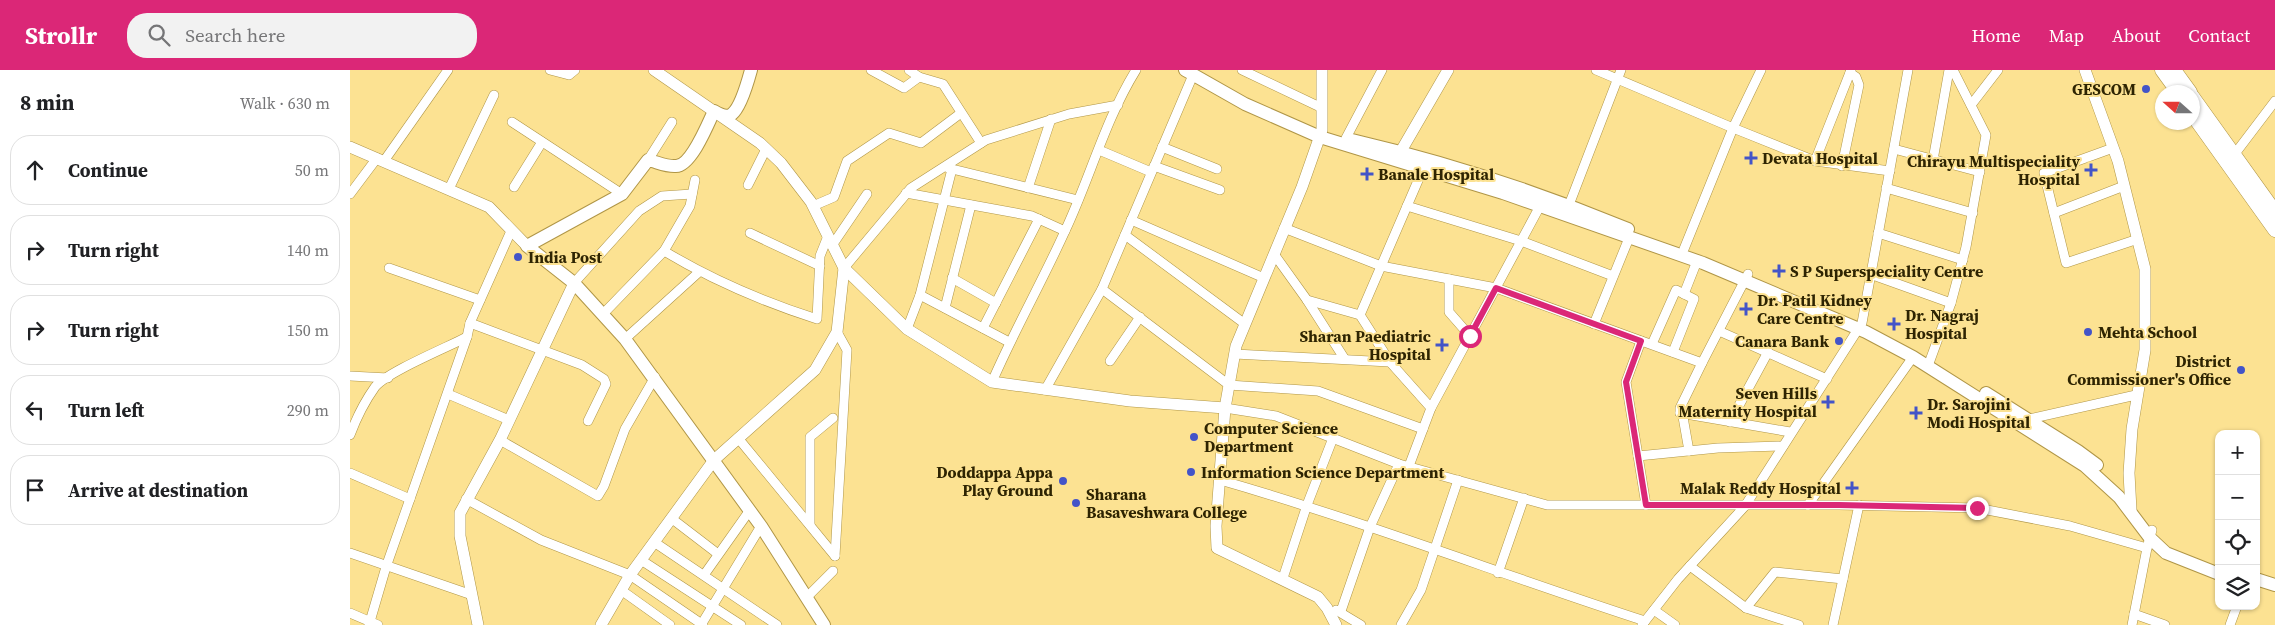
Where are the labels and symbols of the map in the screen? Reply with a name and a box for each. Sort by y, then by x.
place label: GESCOM [2072,78,2136,100]
marker: GESCOM [2140,83,2152,95]
north arrow [2155,85,2200,130]
place label: Devata Hospital [1762,147,1878,169]
place label: Chirayu Multispeciality Hospital [1907,150,2080,190]
marker: Devata Hospital [1744,151,1758,165]
place label: Banale Hospital [1378,163,1494,185]
marker: Chirayu Multispeciality Hospital [2084,163,2098,177]
marker: Banale Hospital [1360,167,1374,181]
place label: India Post [528,246,602,268]
marker: India Post [512,251,524,263]
place label: S P Superspeciality Centre [1790,260,1983,282]
marker: S P Superspeciality Centre [1772,264,1786,278]
place label: Dr. Patil Kidney Care Centre [1757,289,1872,329]
marker: Dr. Patil Kidney Care Centre [1739,302,1753,316]
place label: Dr. Nagraj Hospital [1905,304,1979,344]
marker: Dr. Nagraj Hospital [1887,317,1901,331]
place label: Mehta School [2098,321,2197,343]
place label: Sharan Paediatric Hospital [1299,325,1431,365]
route start [1459,325,1482,348]
marker: Mehta School [2082,326,2094,338]
place label: Canara Bank [1735,330,1829,352]
marker: Canara Bank [1833,335,1845,347]
marker: Sharan Paediatric Hospital [1435,338,1449,352]
place label: District Commissioner's Office [2067,350,2231,390]
marker: District Commissioner's Office [2235,364,2247,376]
place label: Seven Hills Maternity Hospital [1678,382,1817,422]
place label: Dr. Sarojini Modi Hospital [1927,393,2030,433]
marker: Seven Hills Maternity Hospital [1821,395,1835,409]
marker: Dr. Sarojini Modi Hospital [1909,406,1923,420]
place label: Computer Science Department [1204,417,1338,457]
marker: Computer Science Department [1188,431,1200,443]
place label: Doddappa Appa Play Ground [936,461,1053,501]
place label: Information Science Department [1201,461,1445,483]
marker: Information Science Department [1185,466,1197,478]
marker: Doddappa Appa Play Ground [1057,475,1069,487]
place label: Malak Reddy Hospital [1680,477,1841,499]
marker: Malak Reddy Hospital [1845,481,1859,495]
place label: Sharana Basaveshwara College [1086,483,1247,523]
marker: Sharana Basaveshwara College [1070,497,1082,509]
route end [1966,497,1989,520]

